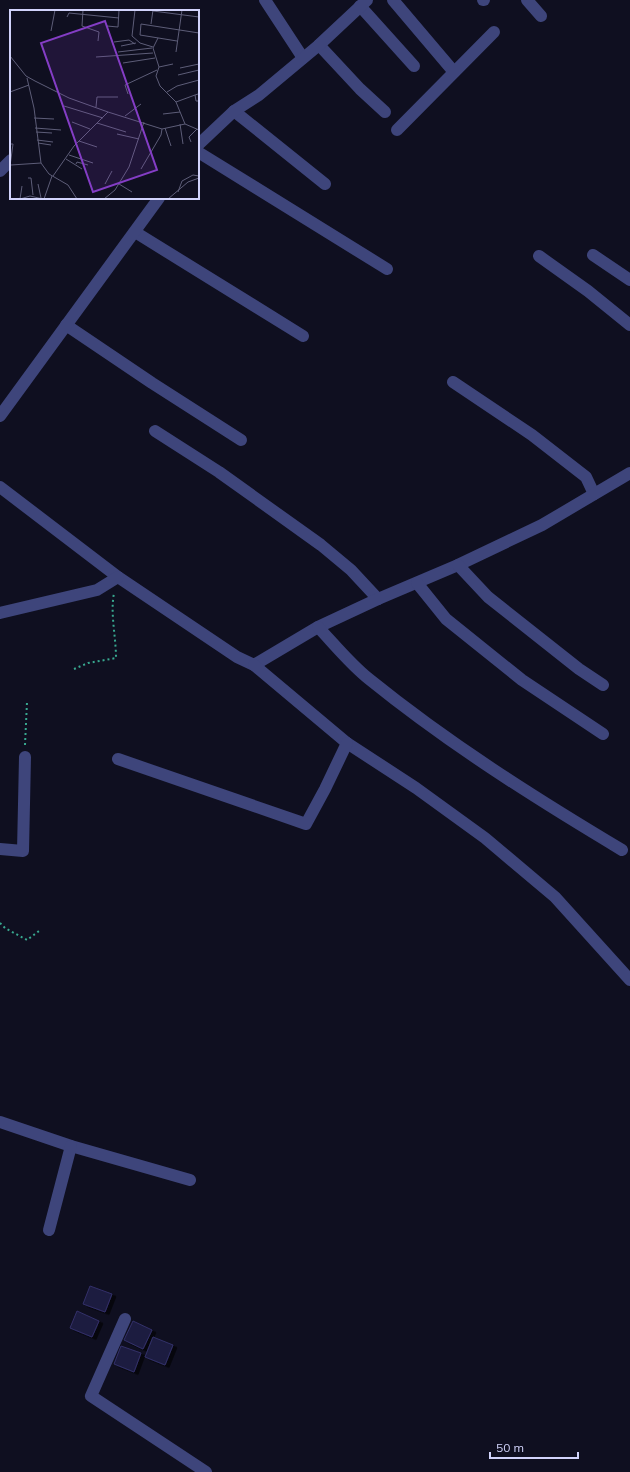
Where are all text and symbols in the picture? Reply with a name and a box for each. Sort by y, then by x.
inset map [10,10,199,199]
scale bar [490,1434,578,1460]
text: 50 m [496,1440,524,1455]

